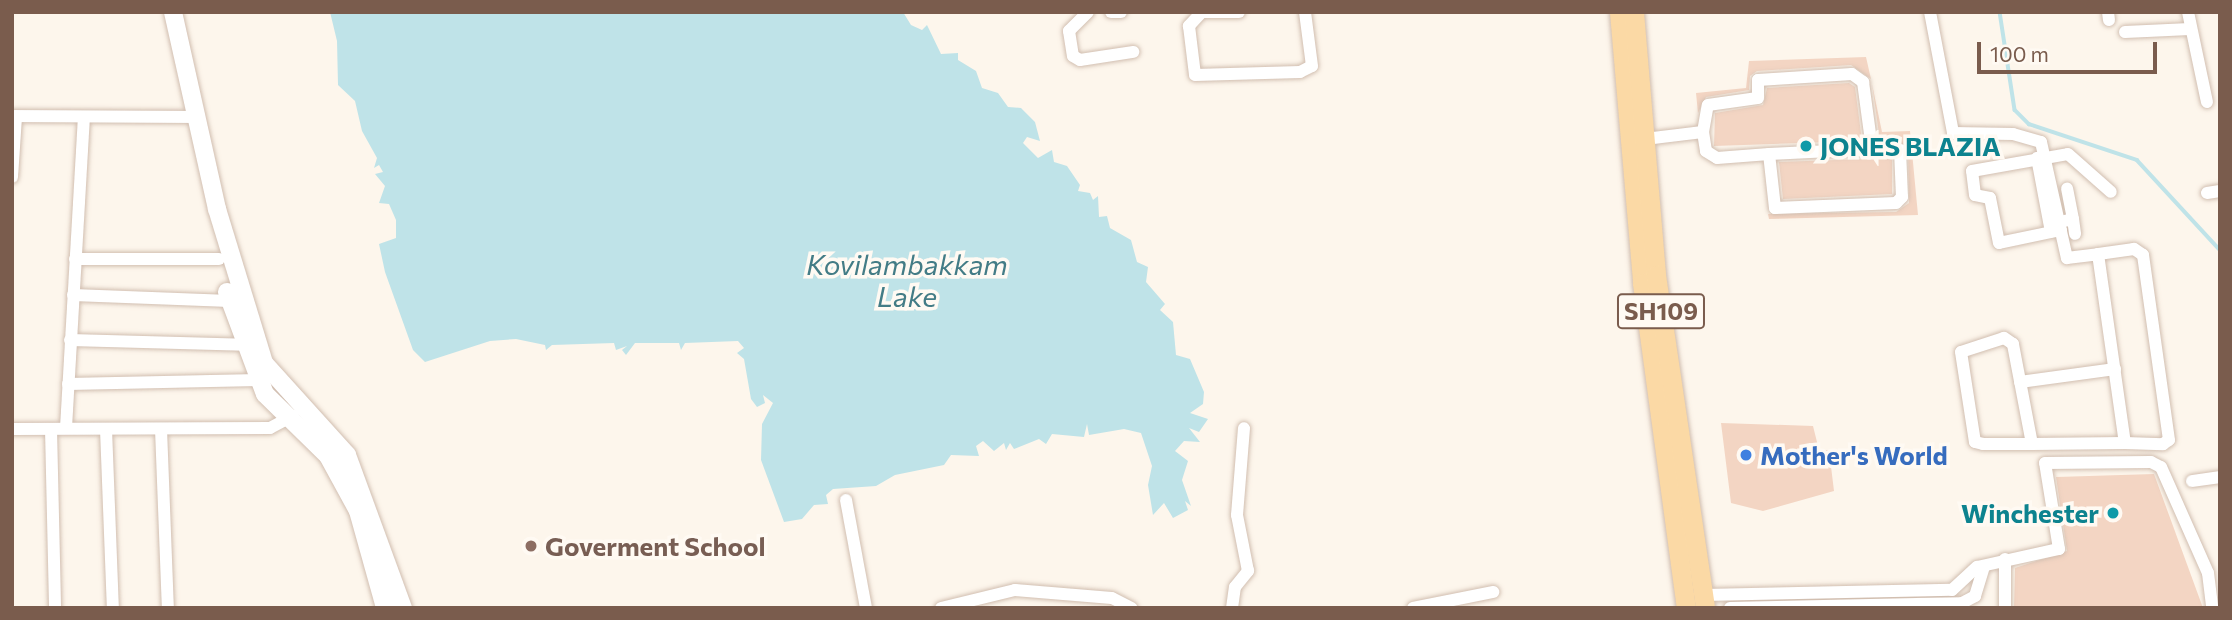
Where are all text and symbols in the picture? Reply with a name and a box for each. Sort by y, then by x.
scale bar [1980,28,2160,72]
text: 100 m [1990,41,2049,66]
place label: JONES BLAZIA [1820,130,2001,162]
marker: JONES BLAZIA [1798,138,1814,154]
water label: Kovilambakkam Lake [806,247,1008,313]
road number: SH109 [1616,290,1706,332]
place label: Mother's World [1760,439,1948,471]
marker: Mother's World [1738,447,1754,463]
place label: Winchester [1961,497,2099,529]
marker: Winchester [2105,505,2121,521]
place label: Goverment School [545,530,766,562]
marker: Goverment School [523,538,539,554]

